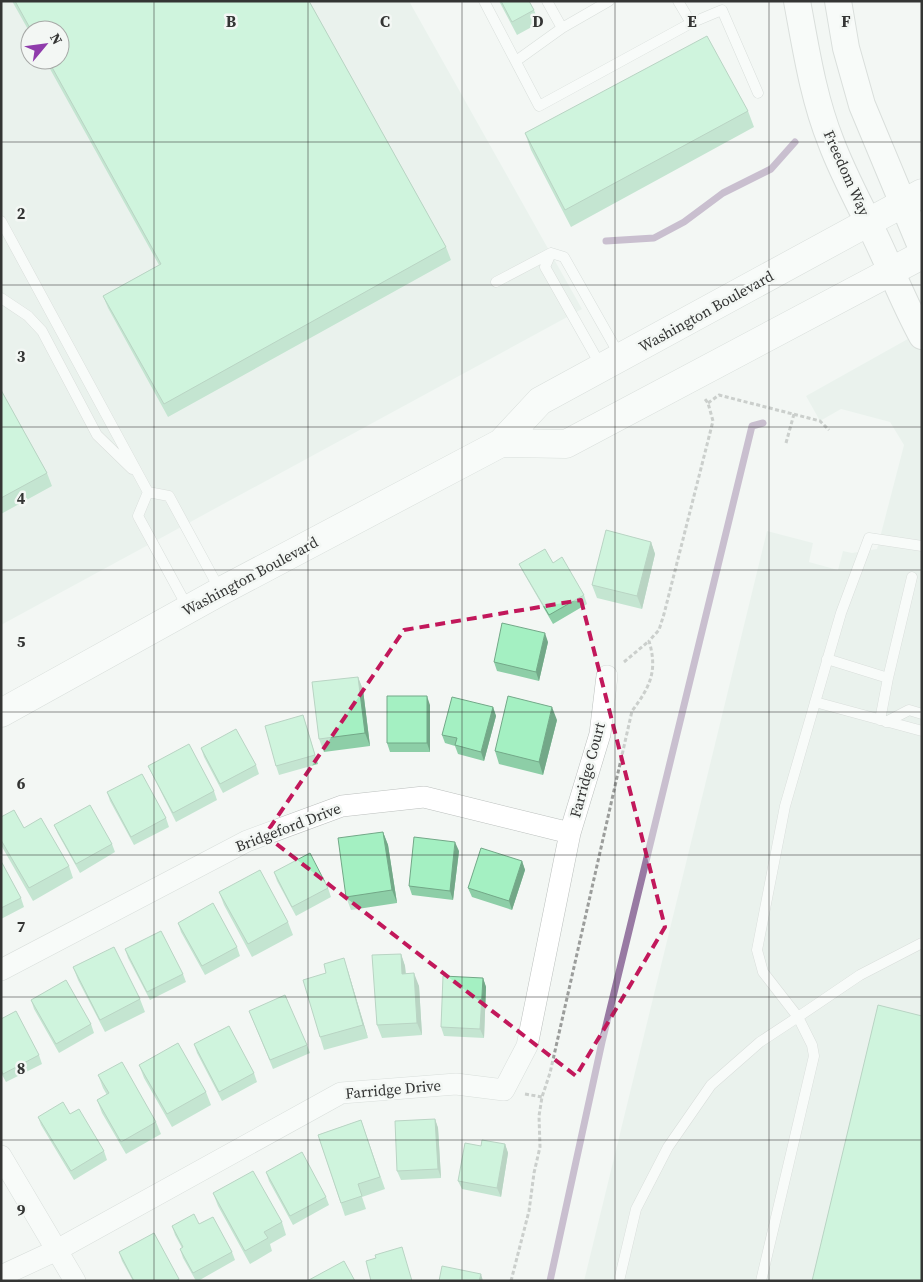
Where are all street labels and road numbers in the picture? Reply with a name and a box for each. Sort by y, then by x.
street label: Freedom Way [819,127,875,219]
street label: Washington Boulevard [635,265,778,357]
street label: Washington Boulevard [178,531,322,621]
street label: Farridge Court [564,720,610,820]
street label: Bridgeford Drive [232,797,344,857]
street label: Farridge Drive [344,1074,442,1104]

